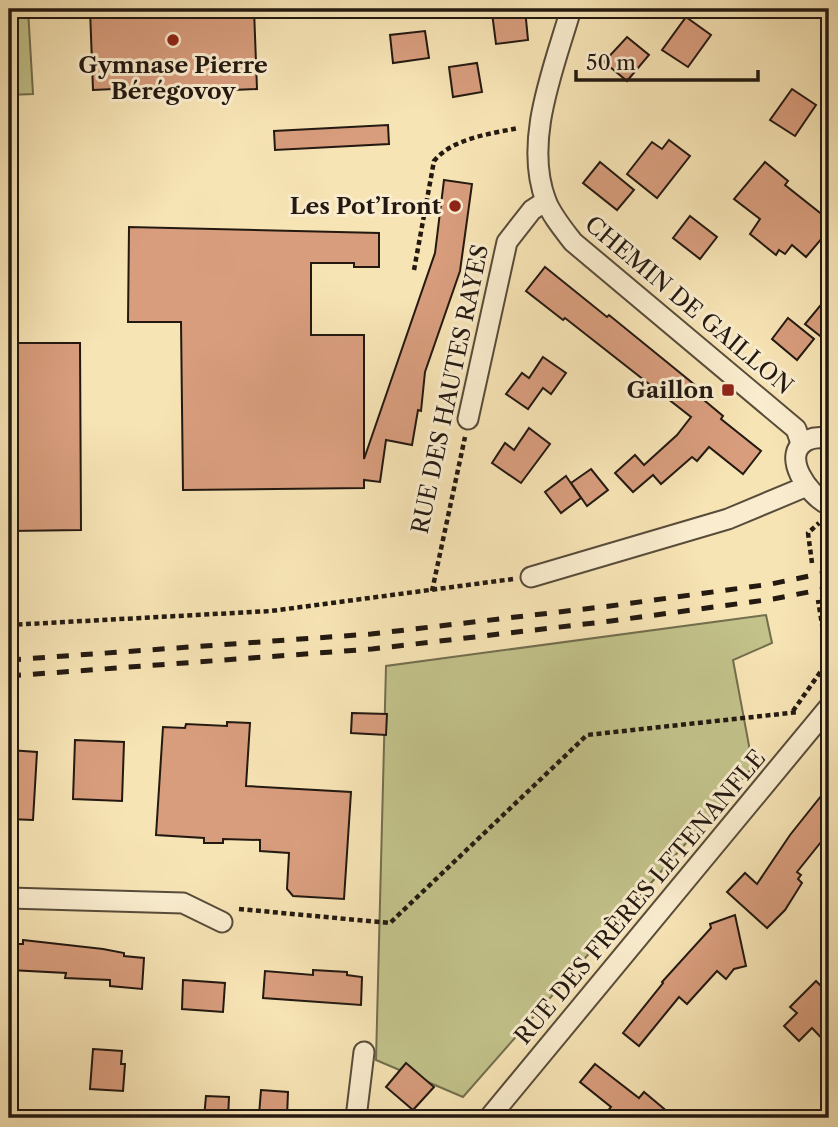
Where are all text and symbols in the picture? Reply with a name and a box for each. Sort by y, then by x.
marker: Gymnase Pierre Bérégovoy [165,32,181,48]
scale bar [576,38,758,82]
text: 50 m [586,50,636,75]
place label: Gymnase Pierre Bérégovoy [78,51,268,105]
place label: Les Pot’Iront [290,192,442,220]
marker: Les Pot’Iront [447,198,463,214]
street label: CHEMIN DE GAILLON [579,210,799,400]
street label: RUE DES HAUTES RAYES [406,242,494,536]
place label: Gaillon [626,376,714,404]
marker: Gaillon [720,382,736,398]
street label: RUE DES FRÈRES LETENANFLE [509,744,771,1050]

